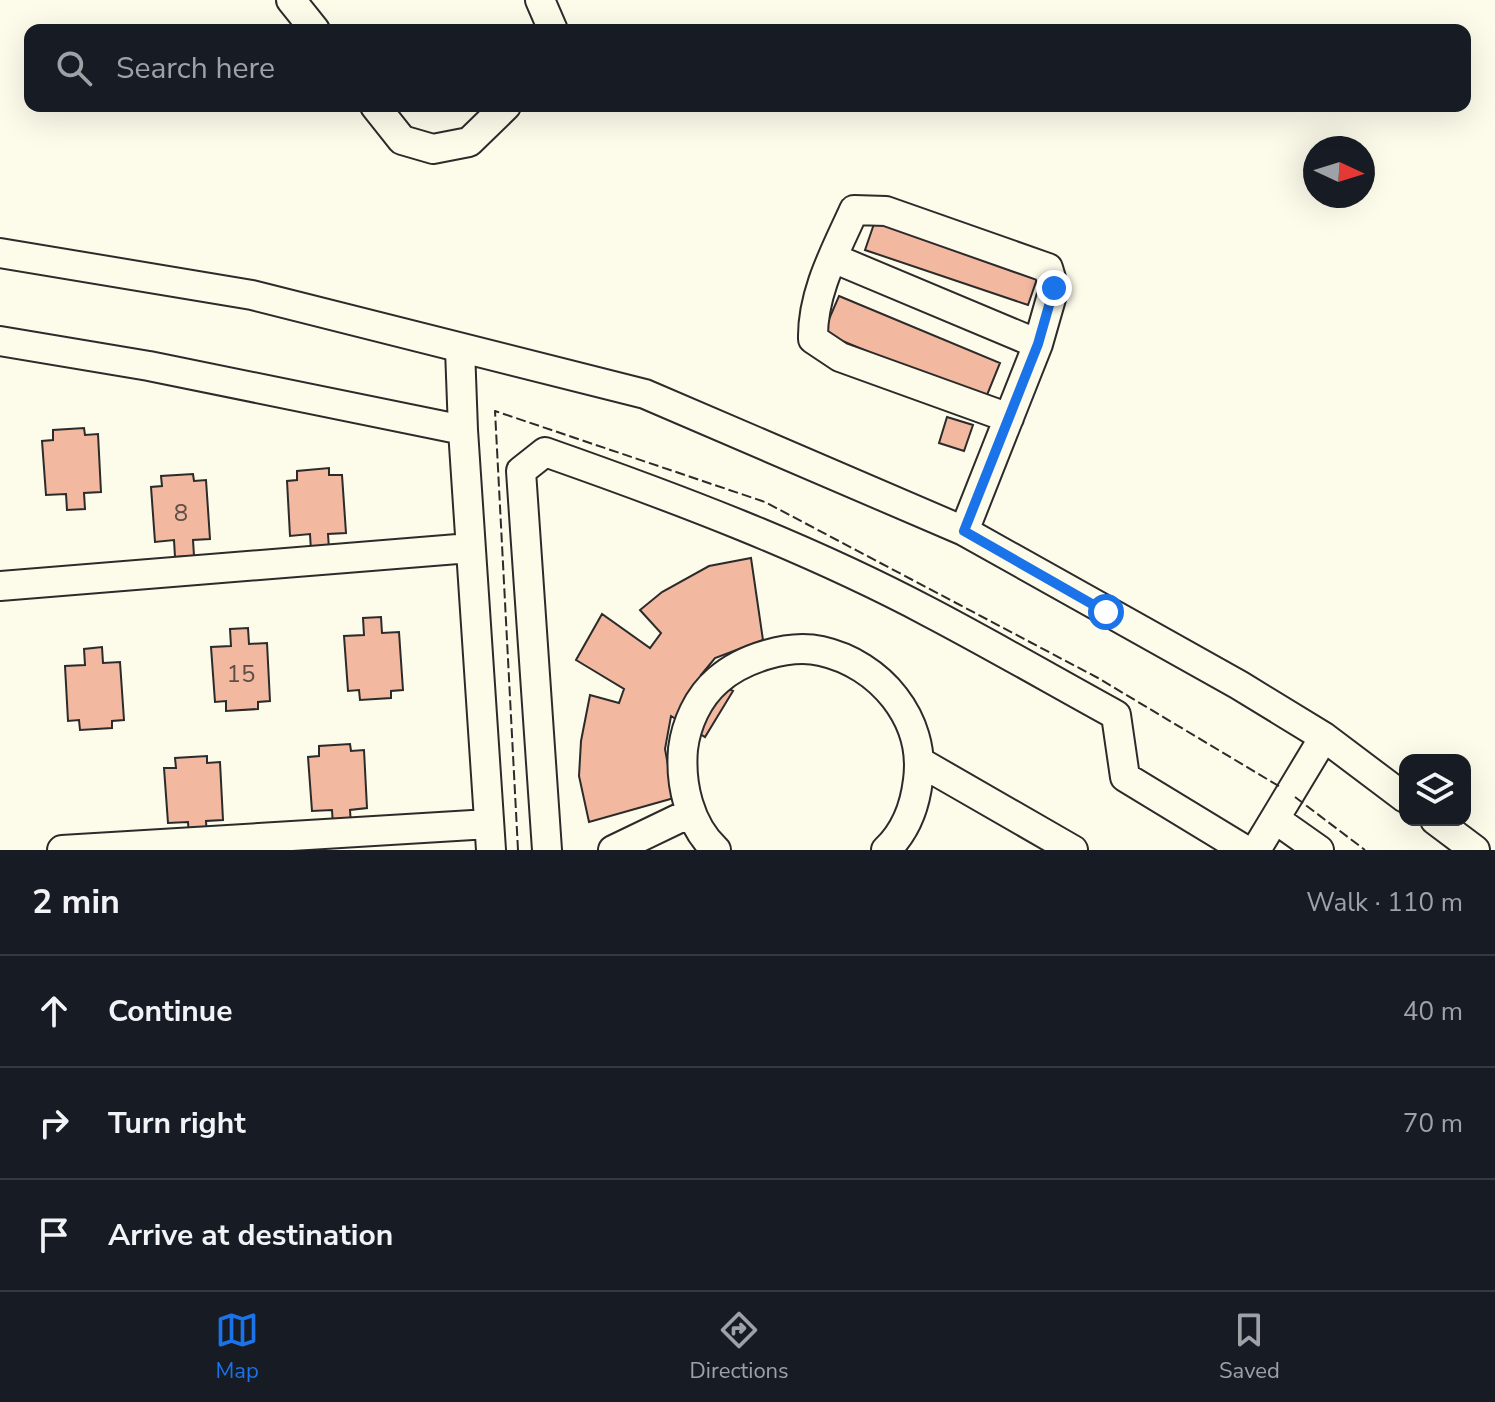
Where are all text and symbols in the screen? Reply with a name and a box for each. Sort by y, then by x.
search box [24,24,1471,112]
icon: search [52,46,96,90]
text: Search here [116,48,275,89]
north arrow [1303,136,1375,208]
route end [1036,270,1072,306]
house number: 8 [174,497,188,529]
route start [1088,594,1124,630]
house number: 15 [227,658,255,690]
map controls [1399,754,1471,826]
button: layers [1399,754,1471,826]
text: 2 min [32,879,120,925]
text: Walk · 110 m [1306,885,1463,920]
icon: ahead [32,989,76,1033]
text: Continue [108,991,233,1032]
text: 40 m [1403,994,1463,1029]
icon: right [32,1101,76,1145]
text: Turn right [108,1103,246,1144]
text: 70 m [1403,1106,1463,1141]
icon: arrive [32,1213,76,1257]
text: Arrive at destination [108,1215,393,1256]
tab: Map [215,1308,259,1386]
tab: Directions [690,1308,789,1386]
tab: Saved [1219,1308,1280,1386]

